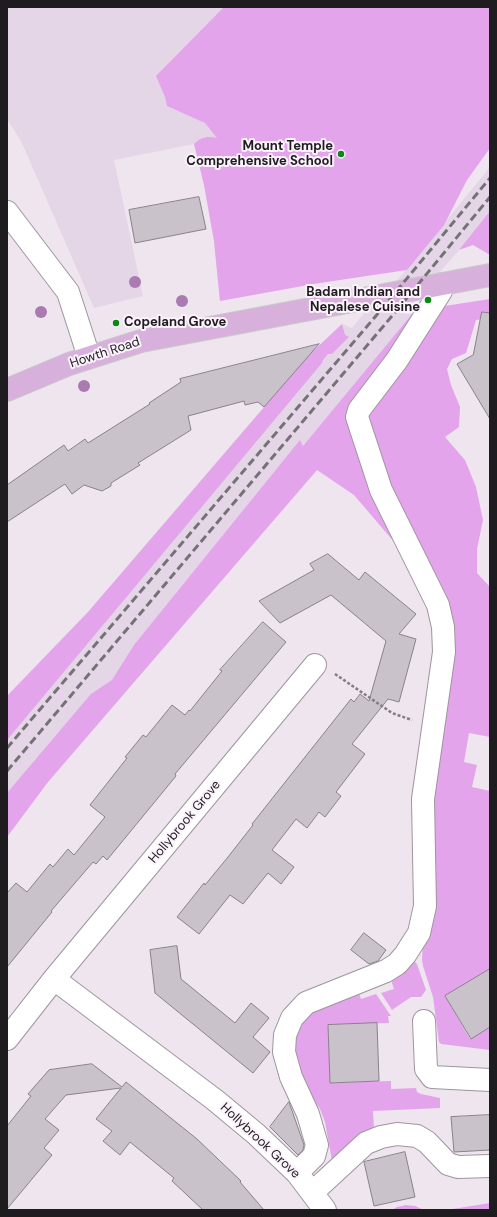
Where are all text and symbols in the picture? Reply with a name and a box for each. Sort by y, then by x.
place label: Mount Temple Comprehensive School [186,139,333,170]
marker: Mount Temple Comprehensive School [336,149,346,159]
place label: Badam Indian and Nepalese Cuisine [306,285,420,316]
marker: Badam Indian and Nepalese Cuisine [423,295,433,305]
place label: Copeland Grove [124,315,226,331]
marker: Copeland Grove [111,318,121,328]
street label: Howth Road [68,334,142,372]
street label: Hollybrook Grove [146,777,224,867]
street label: Hollybrook Grove [217,1100,303,1182]

